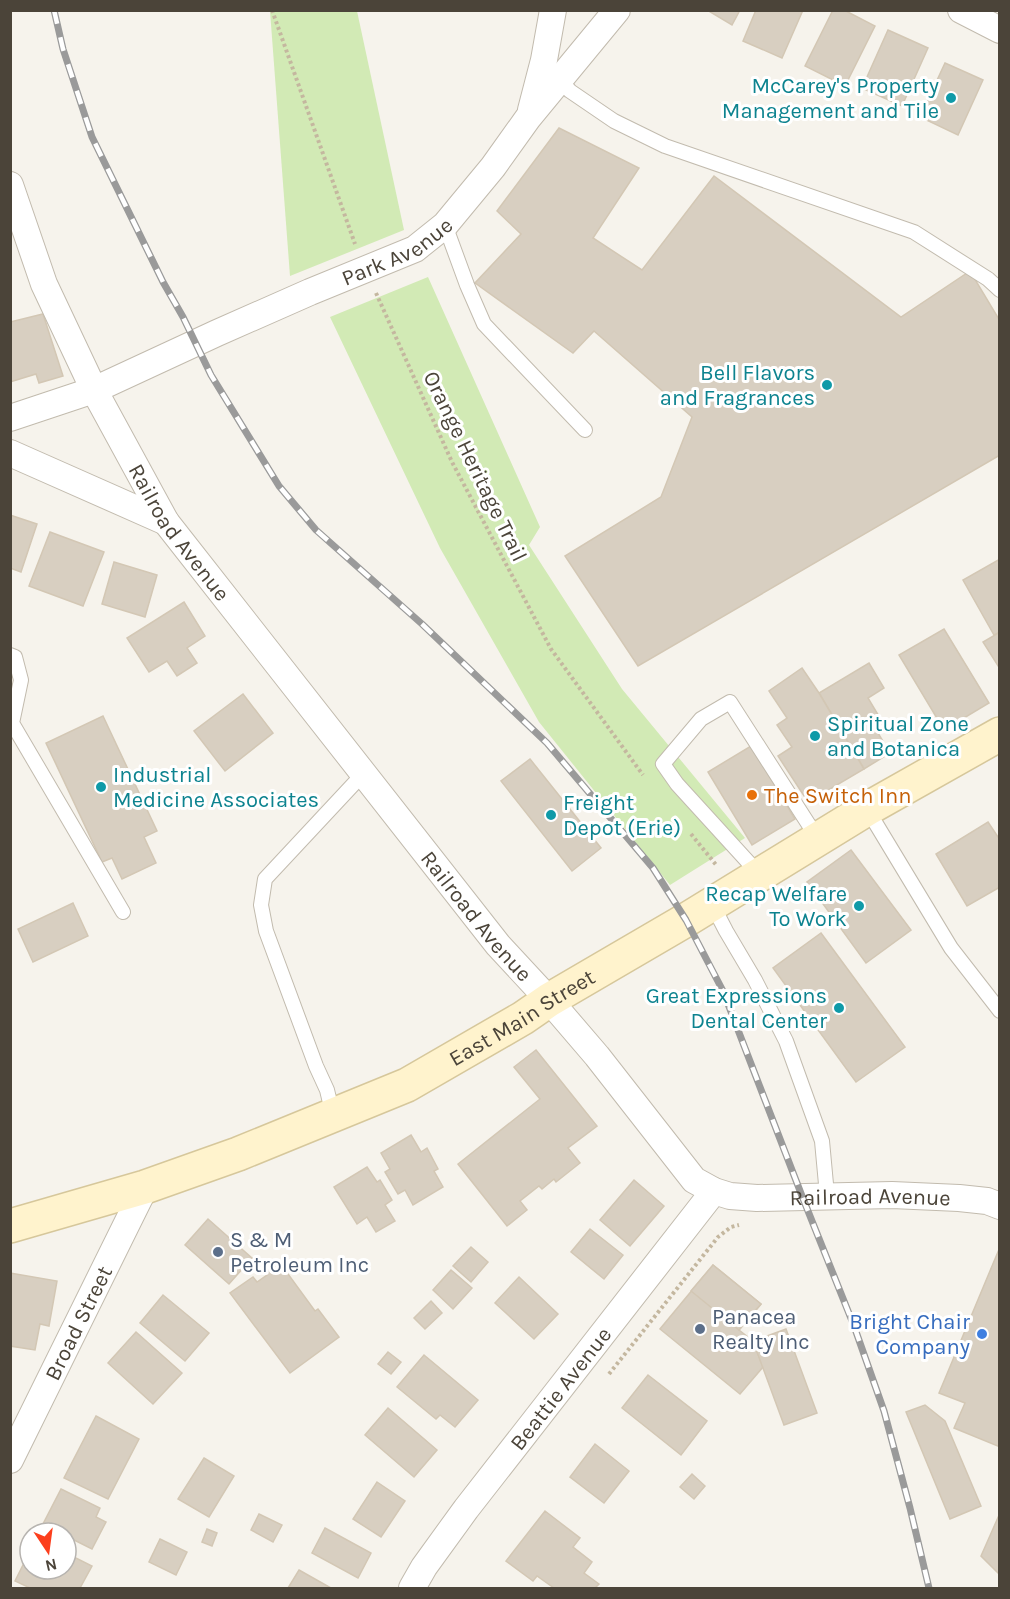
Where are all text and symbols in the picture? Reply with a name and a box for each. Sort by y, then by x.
place label: McCarey's Property Management and Tile [722,73,939,124]
marker: McCarey's Property Management and Tile [944,91,958,105]
street label: Park Avenue [338,212,458,292]
place label: Bell Flavors and Fragrances [660,360,815,411]
street label: Orange Heritage Trail [418,367,532,566]
marker: Bell Flavors and Fragrances [820,378,834,392]
street label: Railroad Avenue [123,459,235,606]
place label: Spiritual Zone and Botanica [827,711,969,762]
marker: Spiritual Zone and Botanica [808,729,822,743]
place label: Industrial Medicine Associates [113,762,319,813]
marker: Industrial Medicine Associates [94,780,108,794]
place label: The Switch Inn [764,783,911,809]
marker: The Switch Inn [745,788,759,802]
place label: Freight Depot (Erie) [563,790,681,841]
marker: Freight Depot (Erie) [544,808,558,822]
street label: Railroad Avenue [415,846,537,987]
place label: Recap Welfare To Work [705,881,847,932]
marker: Recap Welfare To Work [852,899,866,913]
street label: East Main Street [445,964,600,1072]
place label: Great Expressions Dental Center [646,983,827,1034]
marker: Great Expressions Dental Center [832,1001,846,1015]
street label: Railroad Avenue [789,1183,951,1212]
place label: S & M Petroleum Inc [230,1227,369,1278]
marker: S & M Petroleum Inc [211,1245,225,1259]
street label: Broad Street [39,1262,118,1385]
place label: Panacea Realty Inc [712,1304,810,1355]
place label: Bright Chair Company [849,1309,970,1360]
street label: Beattie Avenue [505,1322,617,1456]
marker: Panacea Realty Inc [693,1322,707,1336]
marker: Bright Chair Company [975,1327,989,1341]
north arrow [18,1521,78,1581]
text: N [44,1555,59,1576]

